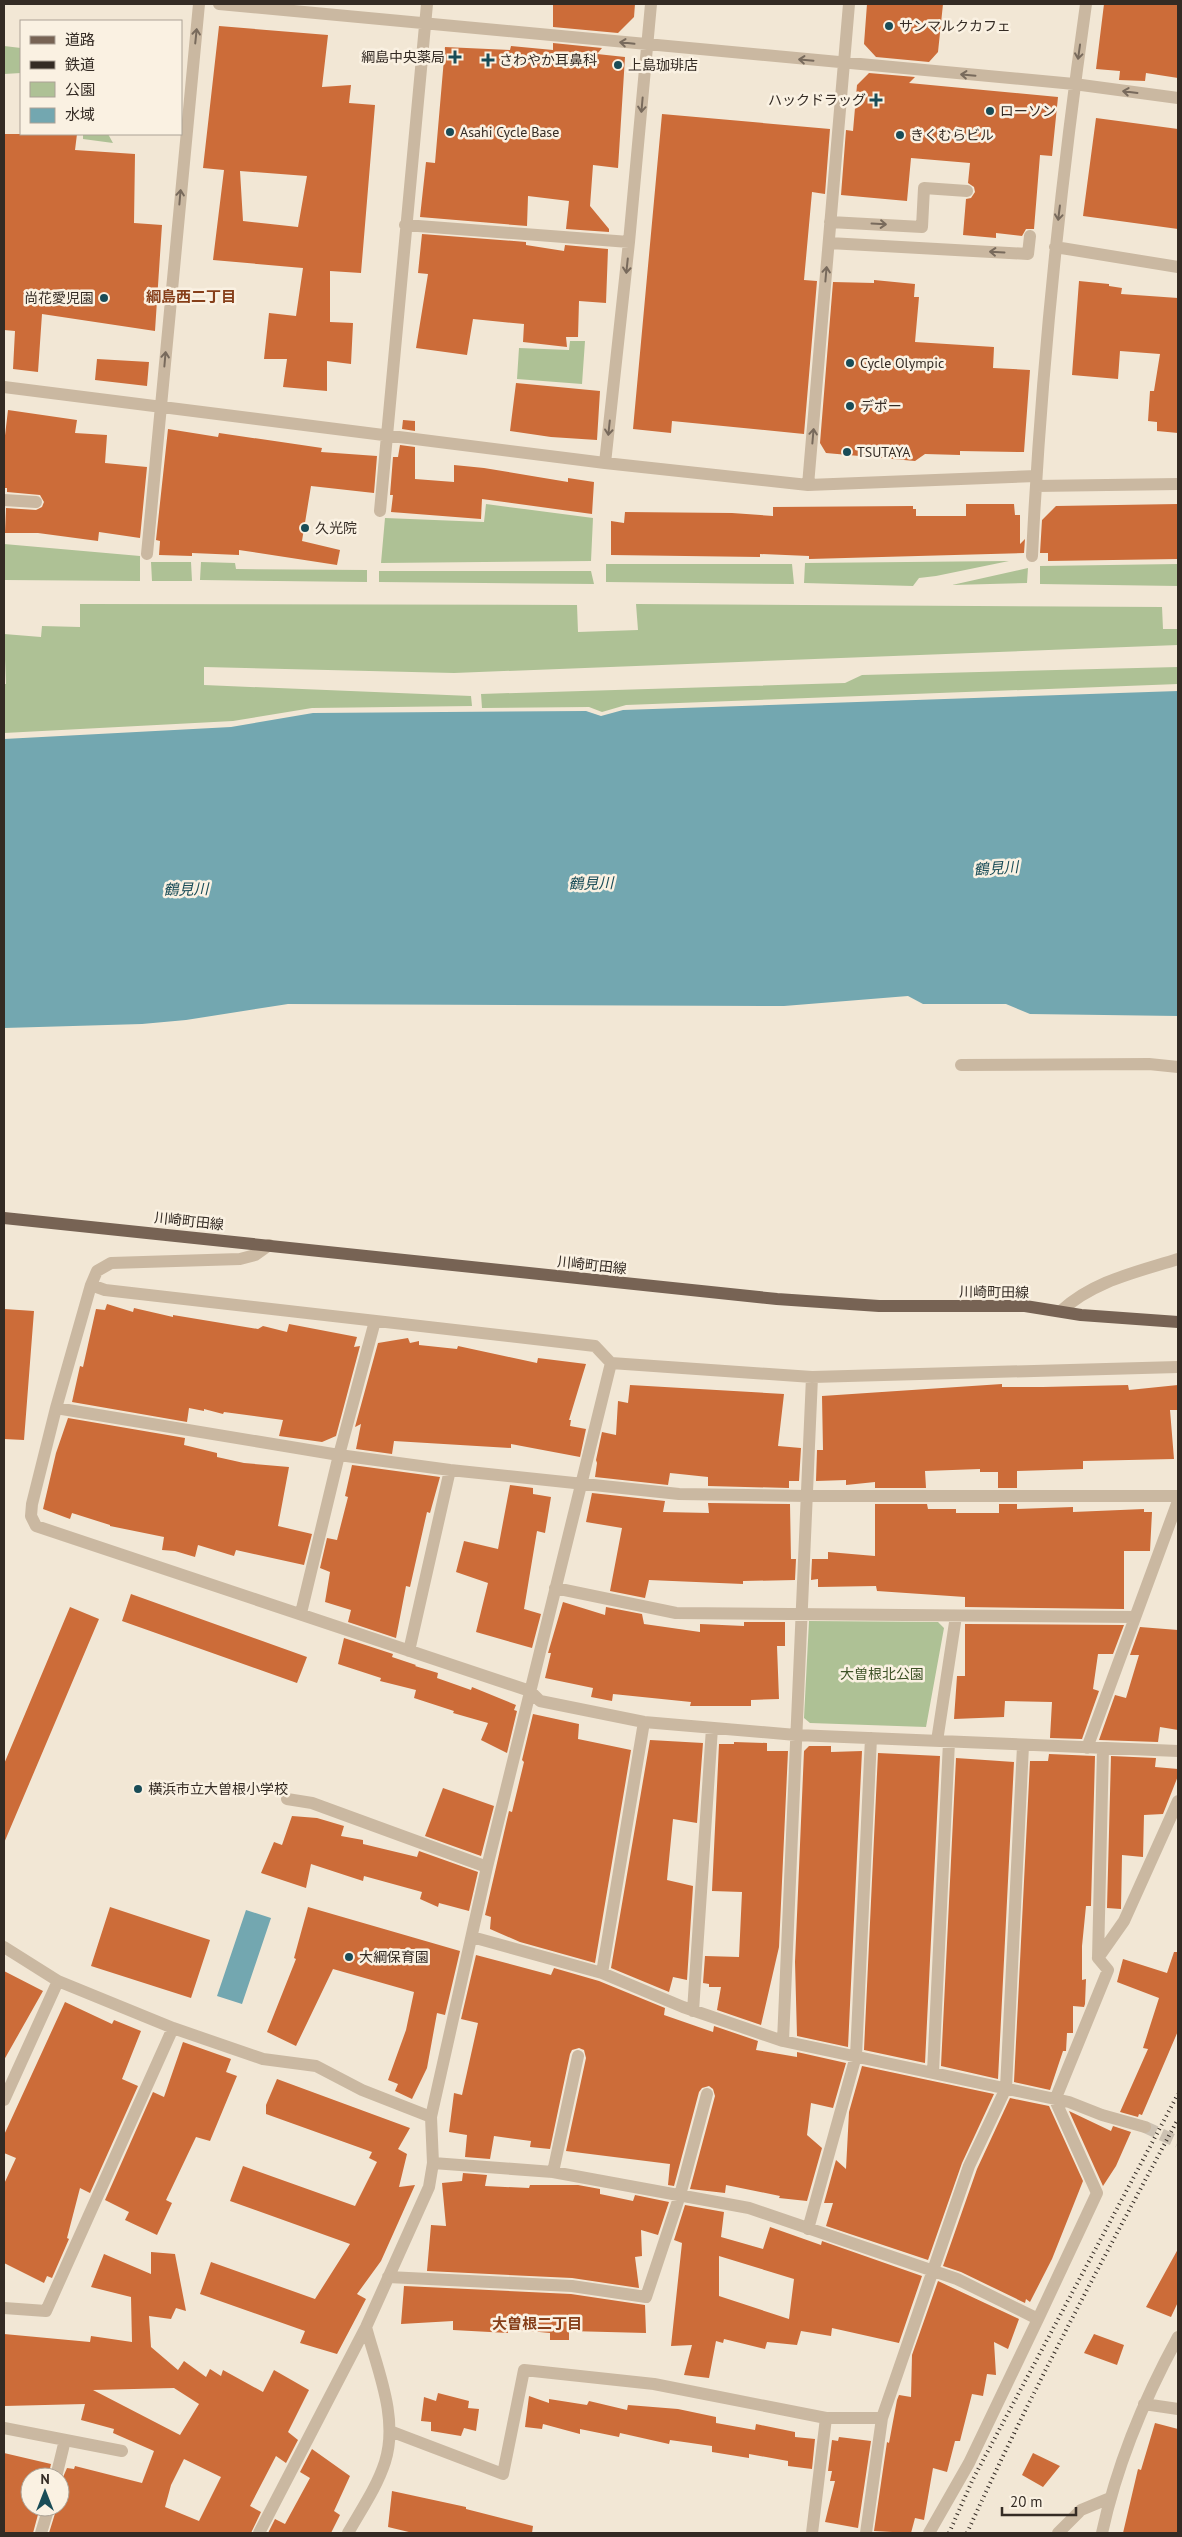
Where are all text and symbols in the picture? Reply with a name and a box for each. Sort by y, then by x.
place label: サンマルクカフェ [899,17,1011,35]
legend [20,20,182,135]
marker: サンマルクカフェ [883,20,895,32]
one-way arrow [191,28,201,44]
text: 道路 [65,30,95,49]
one-way arrow [620,38,636,48]
one-way arrow [1074,44,1084,60]
place label: 綱島中央薬局 [361,48,445,66]
marker: 綱島中央薬局 [449,51,461,63]
place label: さわやか耳鼻科 [499,51,597,69]
marker: さわやか耳鼻科 [481,53,495,67]
text: 鉄道 [65,55,95,74]
one-way arrow [799,55,815,65]
place label: 上島珈琲店 [628,56,698,74]
marker: 上島珈琲店 [612,59,624,71]
one-way arrow [961,70,977,80]
text: 公園 [65,80,95,99]
one-way arrow [1122,86,1138,96]
place label: ハックドラッグ [768,91,866,109]
marker: ハックドラッグ [870,94,882,106]
one-way arrow [637,96,647,112]
place label: ローソン [1000,102,1056,120]
text: 水域 [65,105,95,124]
marker: ローソン [984,105,996,117]
place label: Asahi Cycle Base [460,123,559,141]
marker: Asahi Cycle Base [444,126,456,138]
place label: きくむらビル [910,126,994,144]
marker: きくむらビル [894,129,906,141]
one-way arrow [175,190,185,206]
one-way arrow [1054,205,1064,221]
one-way arrow [871,220,887,229]
one-way arrow [989,248,1005,257]
one-way arrow [622,258,632,274]
one-way arrow [821,267,831,283]
district label: 綱島西二丁目 [146,287,236,306]
place label: 尚花愛児園 [24,289,94,307]
marker: 尚花愛児園 [98,292,110,304]
one-way arrow [160,352,169,368]
place label: Cycle Olympic [860,354,944,372]
marker: Cycle Olympic [844,357,856,369]
place label: デポー [860,397,902,415]
marker: デポー [844,400,856,412]
one-way arrow [604,420,614,436]
one-way arrow [808,429,817,445]
place label: TSUTAYA [857,443,911,461]
marker: TSUTAYA [841,446,853,458]
place label: 久光院 [315,519,357,537]
marker: 久光院 [299,522,311,534]
water label: 鶴見川 [973,857,1021,879]
water label: 鶴見川 [568,873,616,893]
water label: 鶴見川 [163,879,211,899]
street label: 川崎町田線 [153,1208,225,1234]
street label: 川崎町田線 [556,1252,628,1278]
street label: 川崎町田線 [959,1282,1029,1302]
park label: 大曽根北公園 [840,1665,924,1683]
place label: 横浜市立大曽根小学校 [148,1780,288,1798]
marker: 横浜市立大曽根小学校 [132,1783,144,1795]
place label: 大綱保育園 [359,1948,429,1966]
marker: 大綱保育園 [343,1951,355,1963]
district label: 大曽根二丁目 [492,2314,582,2333]
north arrow [20,2467,70,2517]
text: N [40,2470,50,2488]
scale bar [1002,2484,1076,2516]
text: 20 m [1010,2492,1043,2511]

